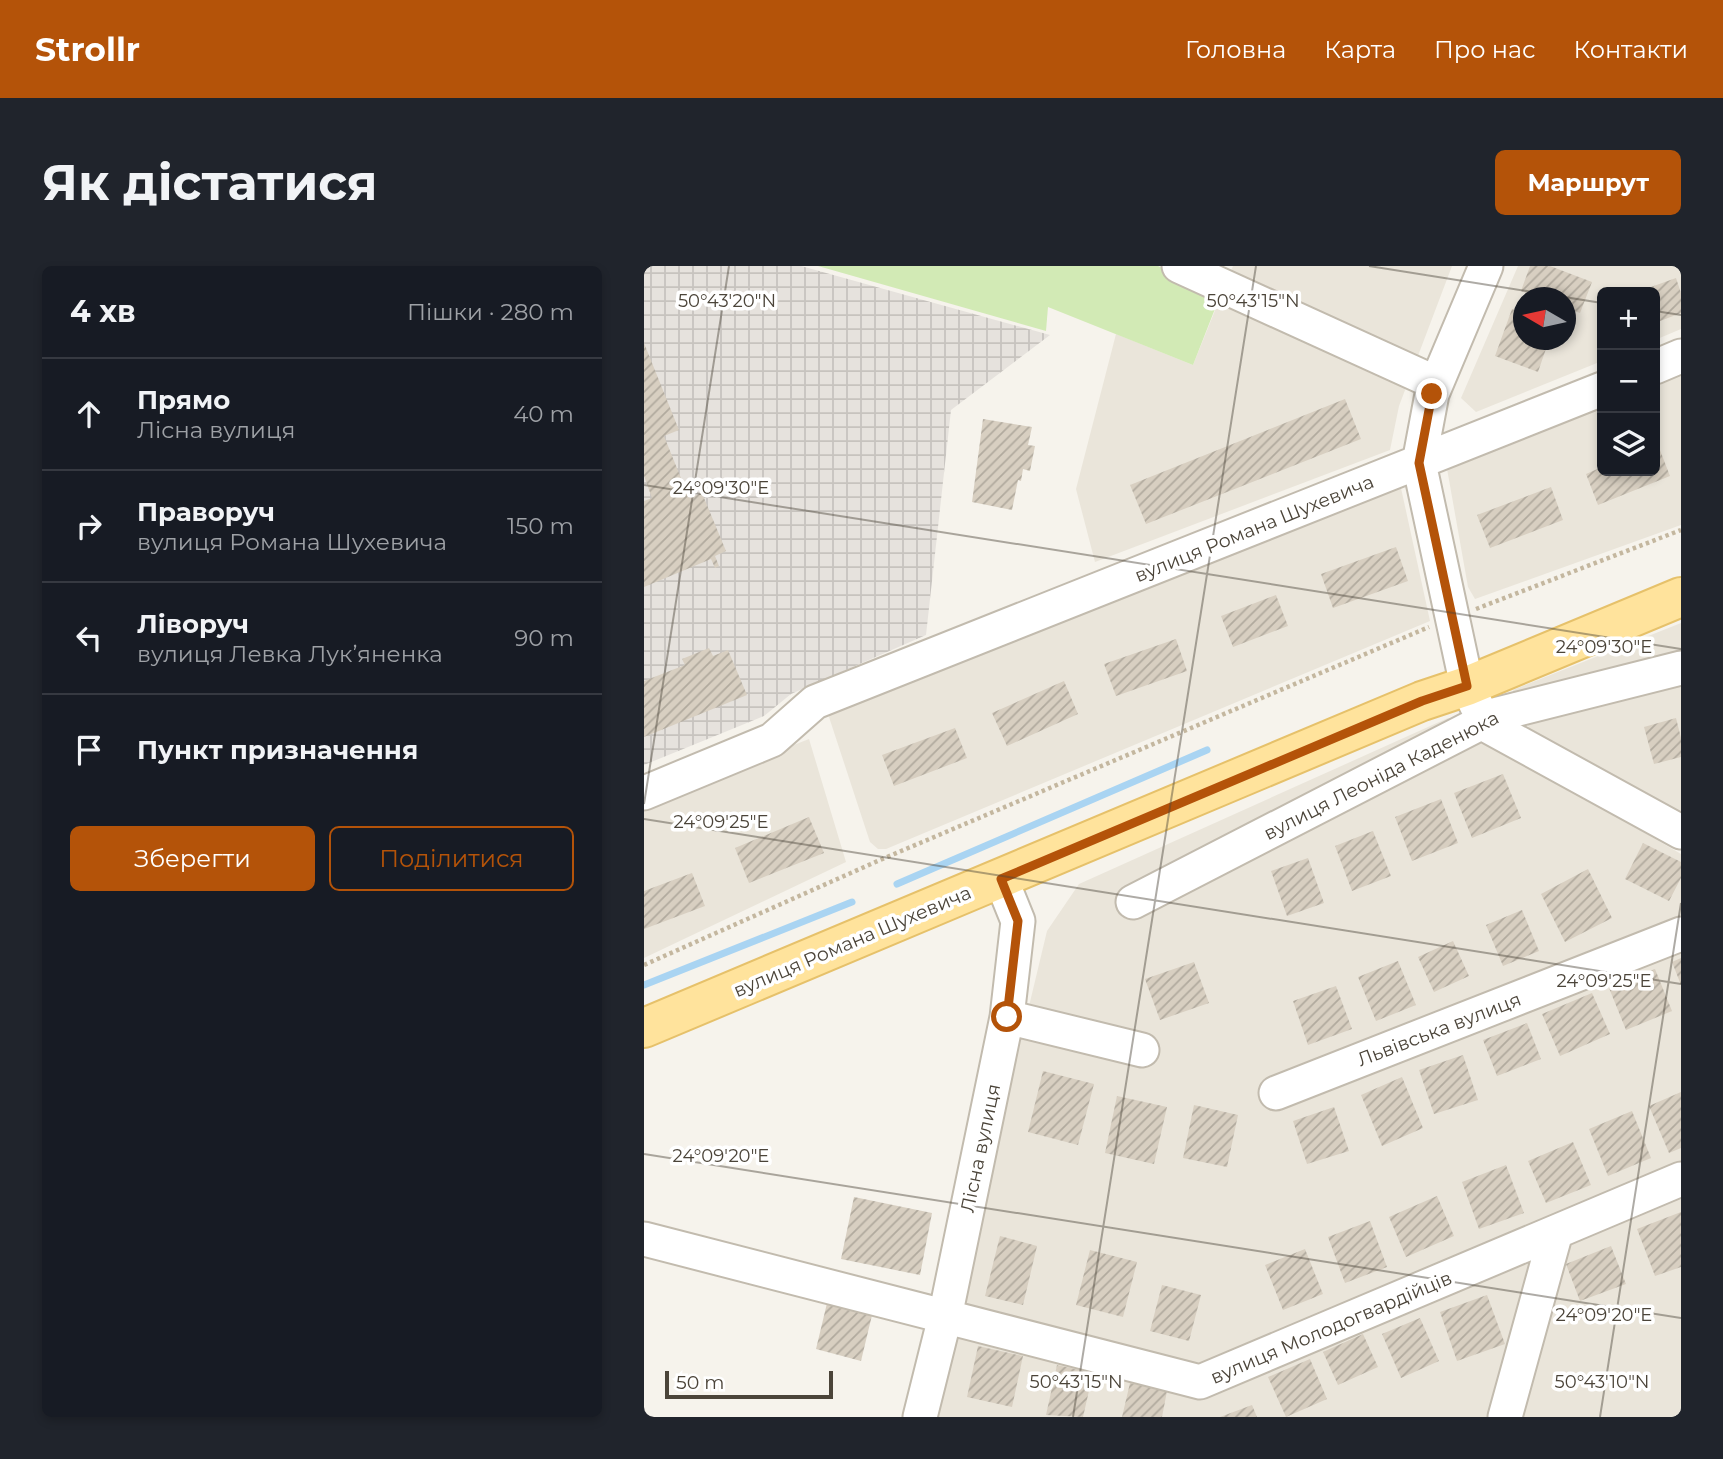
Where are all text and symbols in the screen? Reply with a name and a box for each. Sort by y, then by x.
text: Strollr [35,29,140,69]
text: Головна [1185,35,1286,64]
text: Карта [1324,35,1396,64]
text: Про нас [1434,35,1536,64]
text: Контакти [1574,35,1688,64]
button: Маршрут [1495,150,1681,215]
text: Як дістатися [42,153,377,212]
north arrow [1513,287,1576,350]
map controls [1597,287,1660,476]
button: + [1597,287,1660,350]
text: 50°43'20"N [678,290,776,312]
text: 50°43'15"N [1206,290,1300,312]
text: 4 хв [70,293,136,330]
text: Пішки · 280 m [407,298,574,326]
button: − [1597,350,1660,413]
route end [1416,378,1447,409]
text: Прямо [137,384,230,416]
icon: ahead [70,395,108,433]
text: 40 m [513,400,574,428]
button: layers [1597,413,1660,476]
text: Лісна вулиця [137,416,296,444]
street label: вулиця Романа Шухевича [1131,470,1377,587]
text: 24°09'30"E [673,477,769,499]
text: Праворуч [137,496,275,528]
icon: right [70,507,108,545]
text: 150 m [507,512,574,540]
text: вулиця Романа Шухевича [137,528,447,556]
text: Ліворуч [137,608,249,640]
icon: left [70,619,108,657]
text: 90 m [514,624,574,652]
text: 24°09'30"E [1556,636,1652,658]
text: вулиця Левка Лукʼяненка [137,640,443,668]
street label: вулиця Леоніда Каденюка [1260,706,1503,845]
icon: arrive [70,731,108,769]
text: Пункт призначення [137,734,418,766]
text: 24°09'25"E [673,811,769,833]
button: Зберегти [70,826,315,891]
button: Поділитися [329,826,574,891]
street label: вулиця Романа Шухевича [730,881,975,1002]
text: 24°09'25"E [1556,970,1652,992]
street label: Львівська вулиця [1354,988,1524,1071]
route start [991,1001,1022,1032]
street label: Лісна вулиця [956,1082,1005,1215]
text: 24°09'20"E [673,1145,769,1167]
street label: вулиця Молодогвардійців [1207,1266,1455,1389]
text: 24°09'20"E [1556,1304,1652,1326]
scale bar [665,1368,833,1400]
text: 50 m [676,1371,724,1394]
text: 50°43'15"N [1029,1371,1123,1393]
text: 50°43'10"N [1555,1371,1649,1393]

